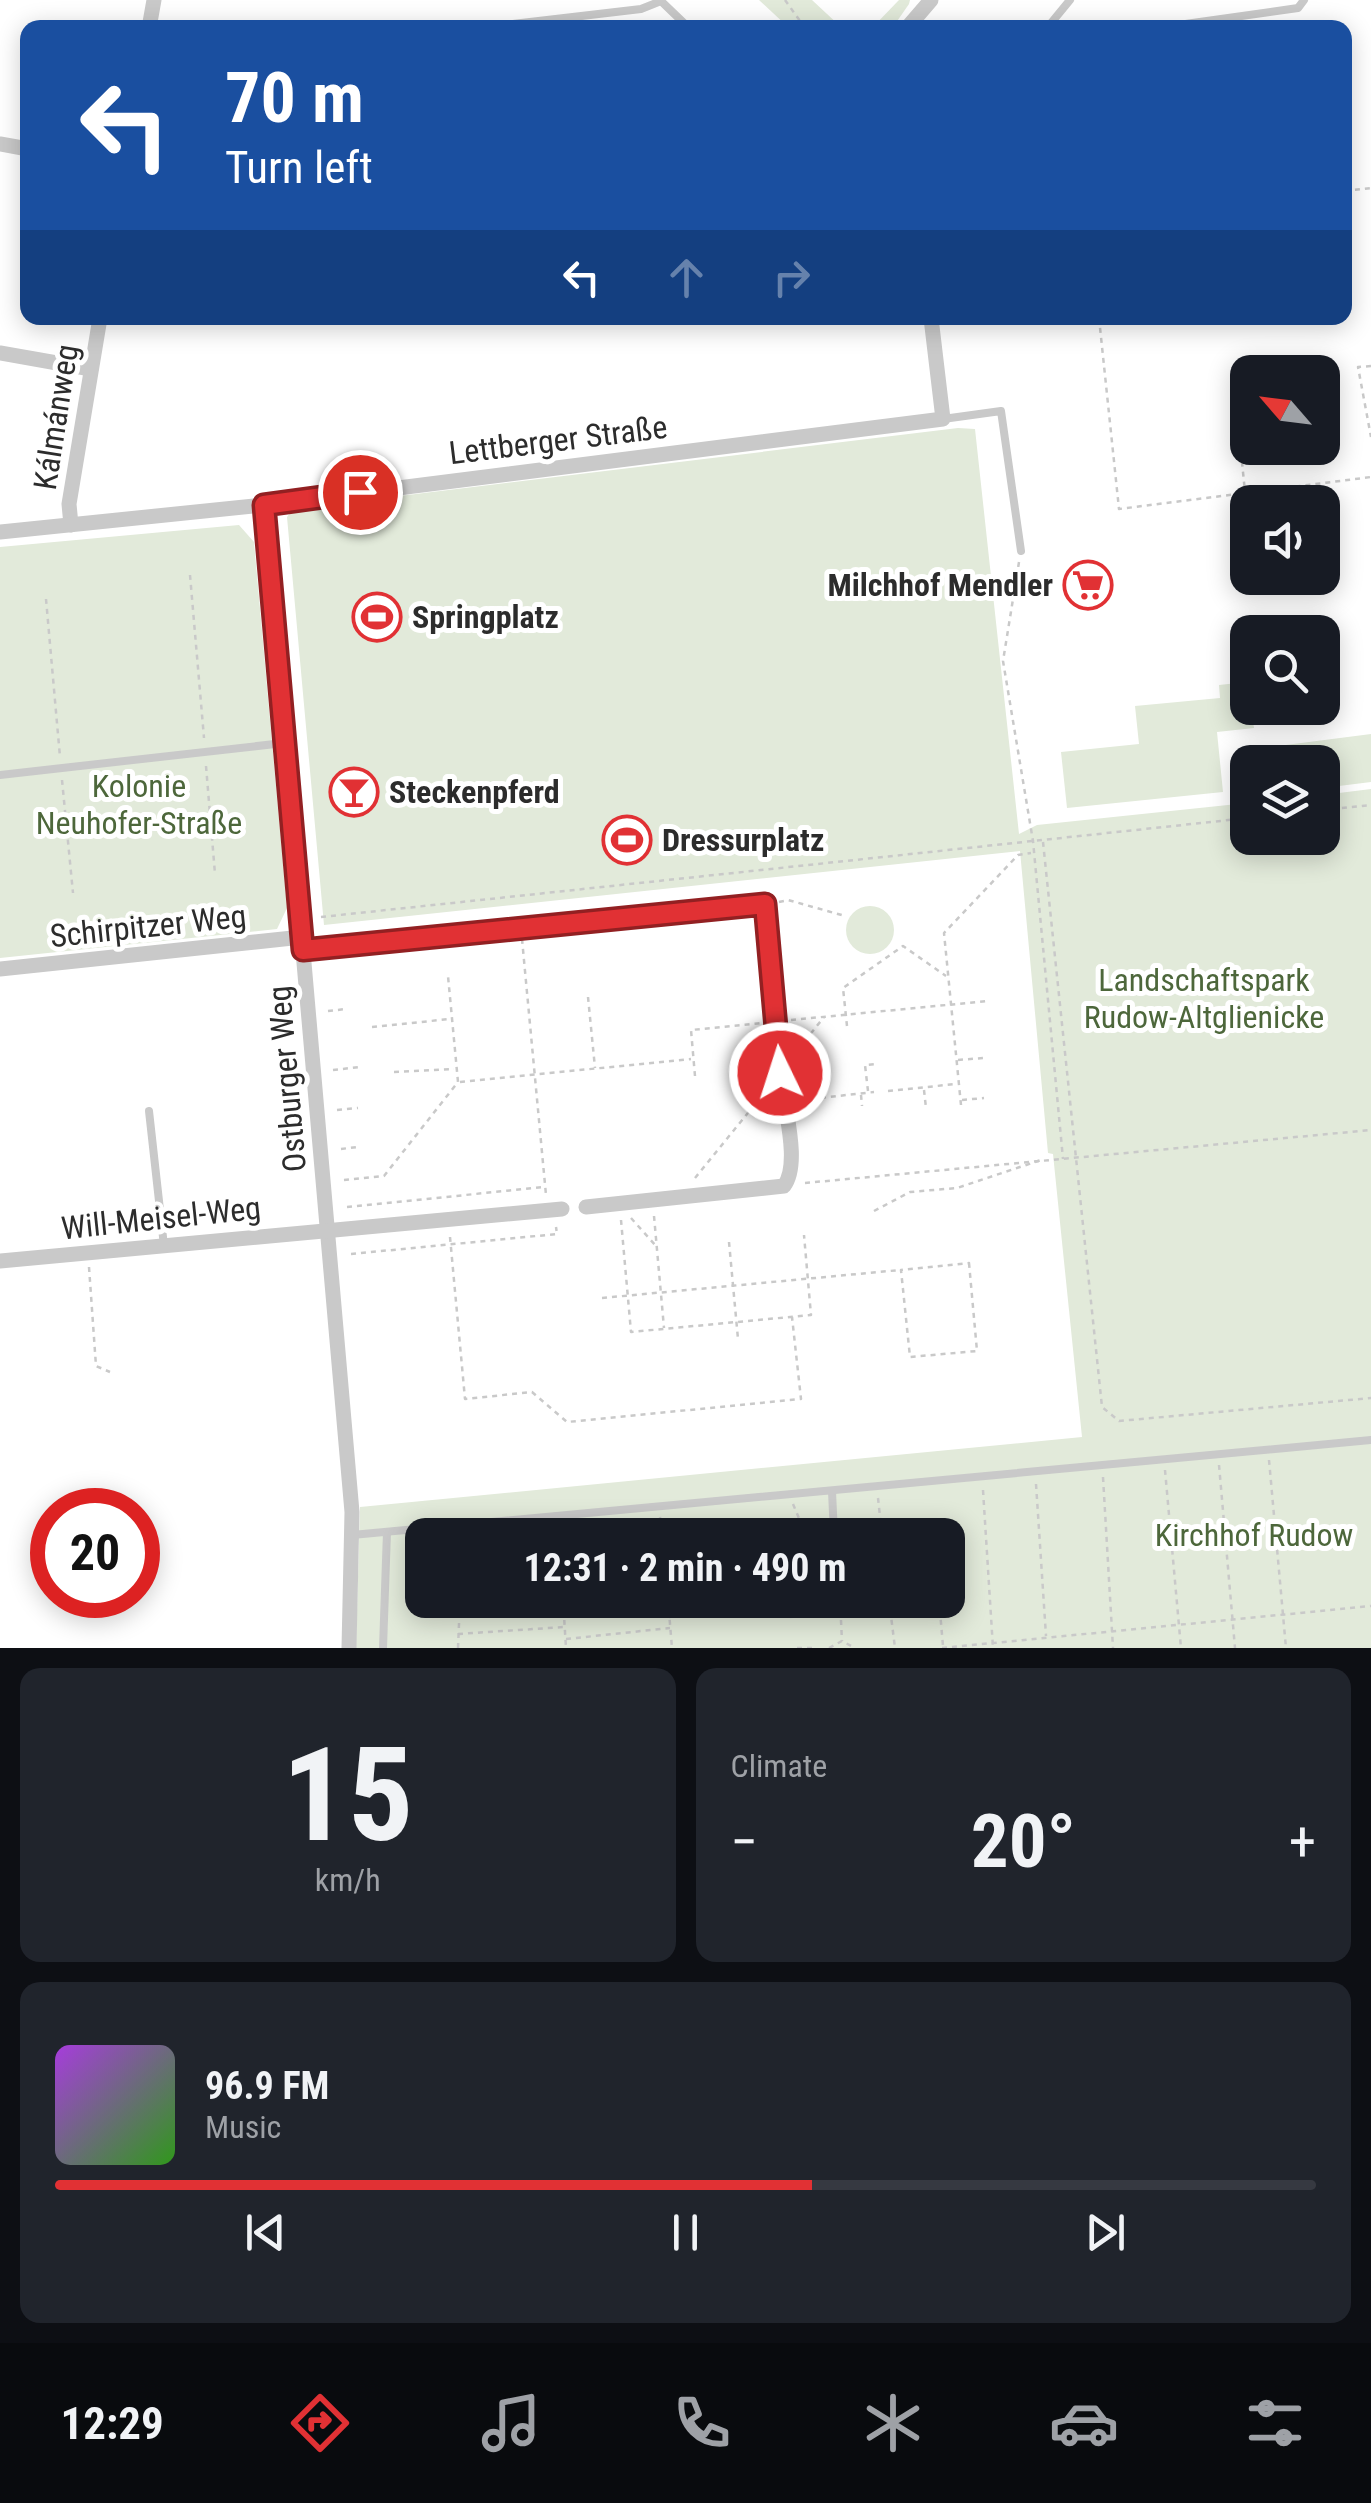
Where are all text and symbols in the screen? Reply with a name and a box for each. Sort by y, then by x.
text: 70 m [225,57,364,139]
icon: left [60,60,190,190]
text: Turn left [225,141,373,194]
icon: left [554,250,609,305]
icon: ahead [659,250,714,305]
icon: right [764,250,819,305]
street label: Kálmánweg [26,342,86,492]
north arrow [1230,355,1340,465]
map controls [1230,355,1340,855]
street label: Lettberger Straße [447,408,669,472]
pin [318,450,403,535]
icon: arrive [333,465,388,520]
button: sound [1230,485,1340,595]
supermarket icon: Milchhof Mendler [1062,559,1114,611]
place label: Milchhof Mendler [827,566,1053,604]
sports icon: Springplatz [351,591,403,643]
place label: Springplatz [412,598,559,636]
button: search [1230,615,1340,725]
button: layers [1230,745,1340,855]
bar icon: Steckenpferd [328,766,380,818]
park label: Kolonie Neuhofer-Straße [36,767,242,842]
place label: Steckenpferd [389,773,560,811]
sports icon: Dressurplatz [601,814,653,866]
place label: Dressurplatz [662,821,824,859]
street label: Schirpitzer Weg [48,897,248,955]
park label: Landschaftspark Rudow-Altglienicke [1084,961,1324,1036]
street label: Ostburger Weg [260,984,314,1174]
position arrow [728,1021,832,1125]
street label: Will-Meisel-Weg [59,1189,263,1247]
speed limit sign: 20 [30,1488,160,1618]
park label: Kirchhof Rudow [1155,1516,1353,1554]
text: 12:31 · 2 min · 490 m [524,1546,846,1590]
text: 15 [282,1719,413,1872]
text: Climate [731,1747,827,1785]
text: 20° [971,1797,1076,1885]
text: − [731,1810,758,1874]
text: + [1289,1810,1316,1874]
text: km/h [315,1861,381,1899]
text: 96.9 FM [205,2064,329,2108]
text: Music [205,2108,281,2146]
icon: previous [238,2205,293,2260]
icon: pause [658,2205,713,2260]
icon: next [1078,2205,1133,2260]
icon: directions [285,2388,355,2458]
icon: music [476,2388,546,2458]
icon: phone [667,2388,737,2458]
icon: climate [858,2388,928,2458]
icon: car [1049,2388,1119,2458]
icon: filters [1240,2388,1310,2458]
text: 12:29 [61,2397,164,2450]

